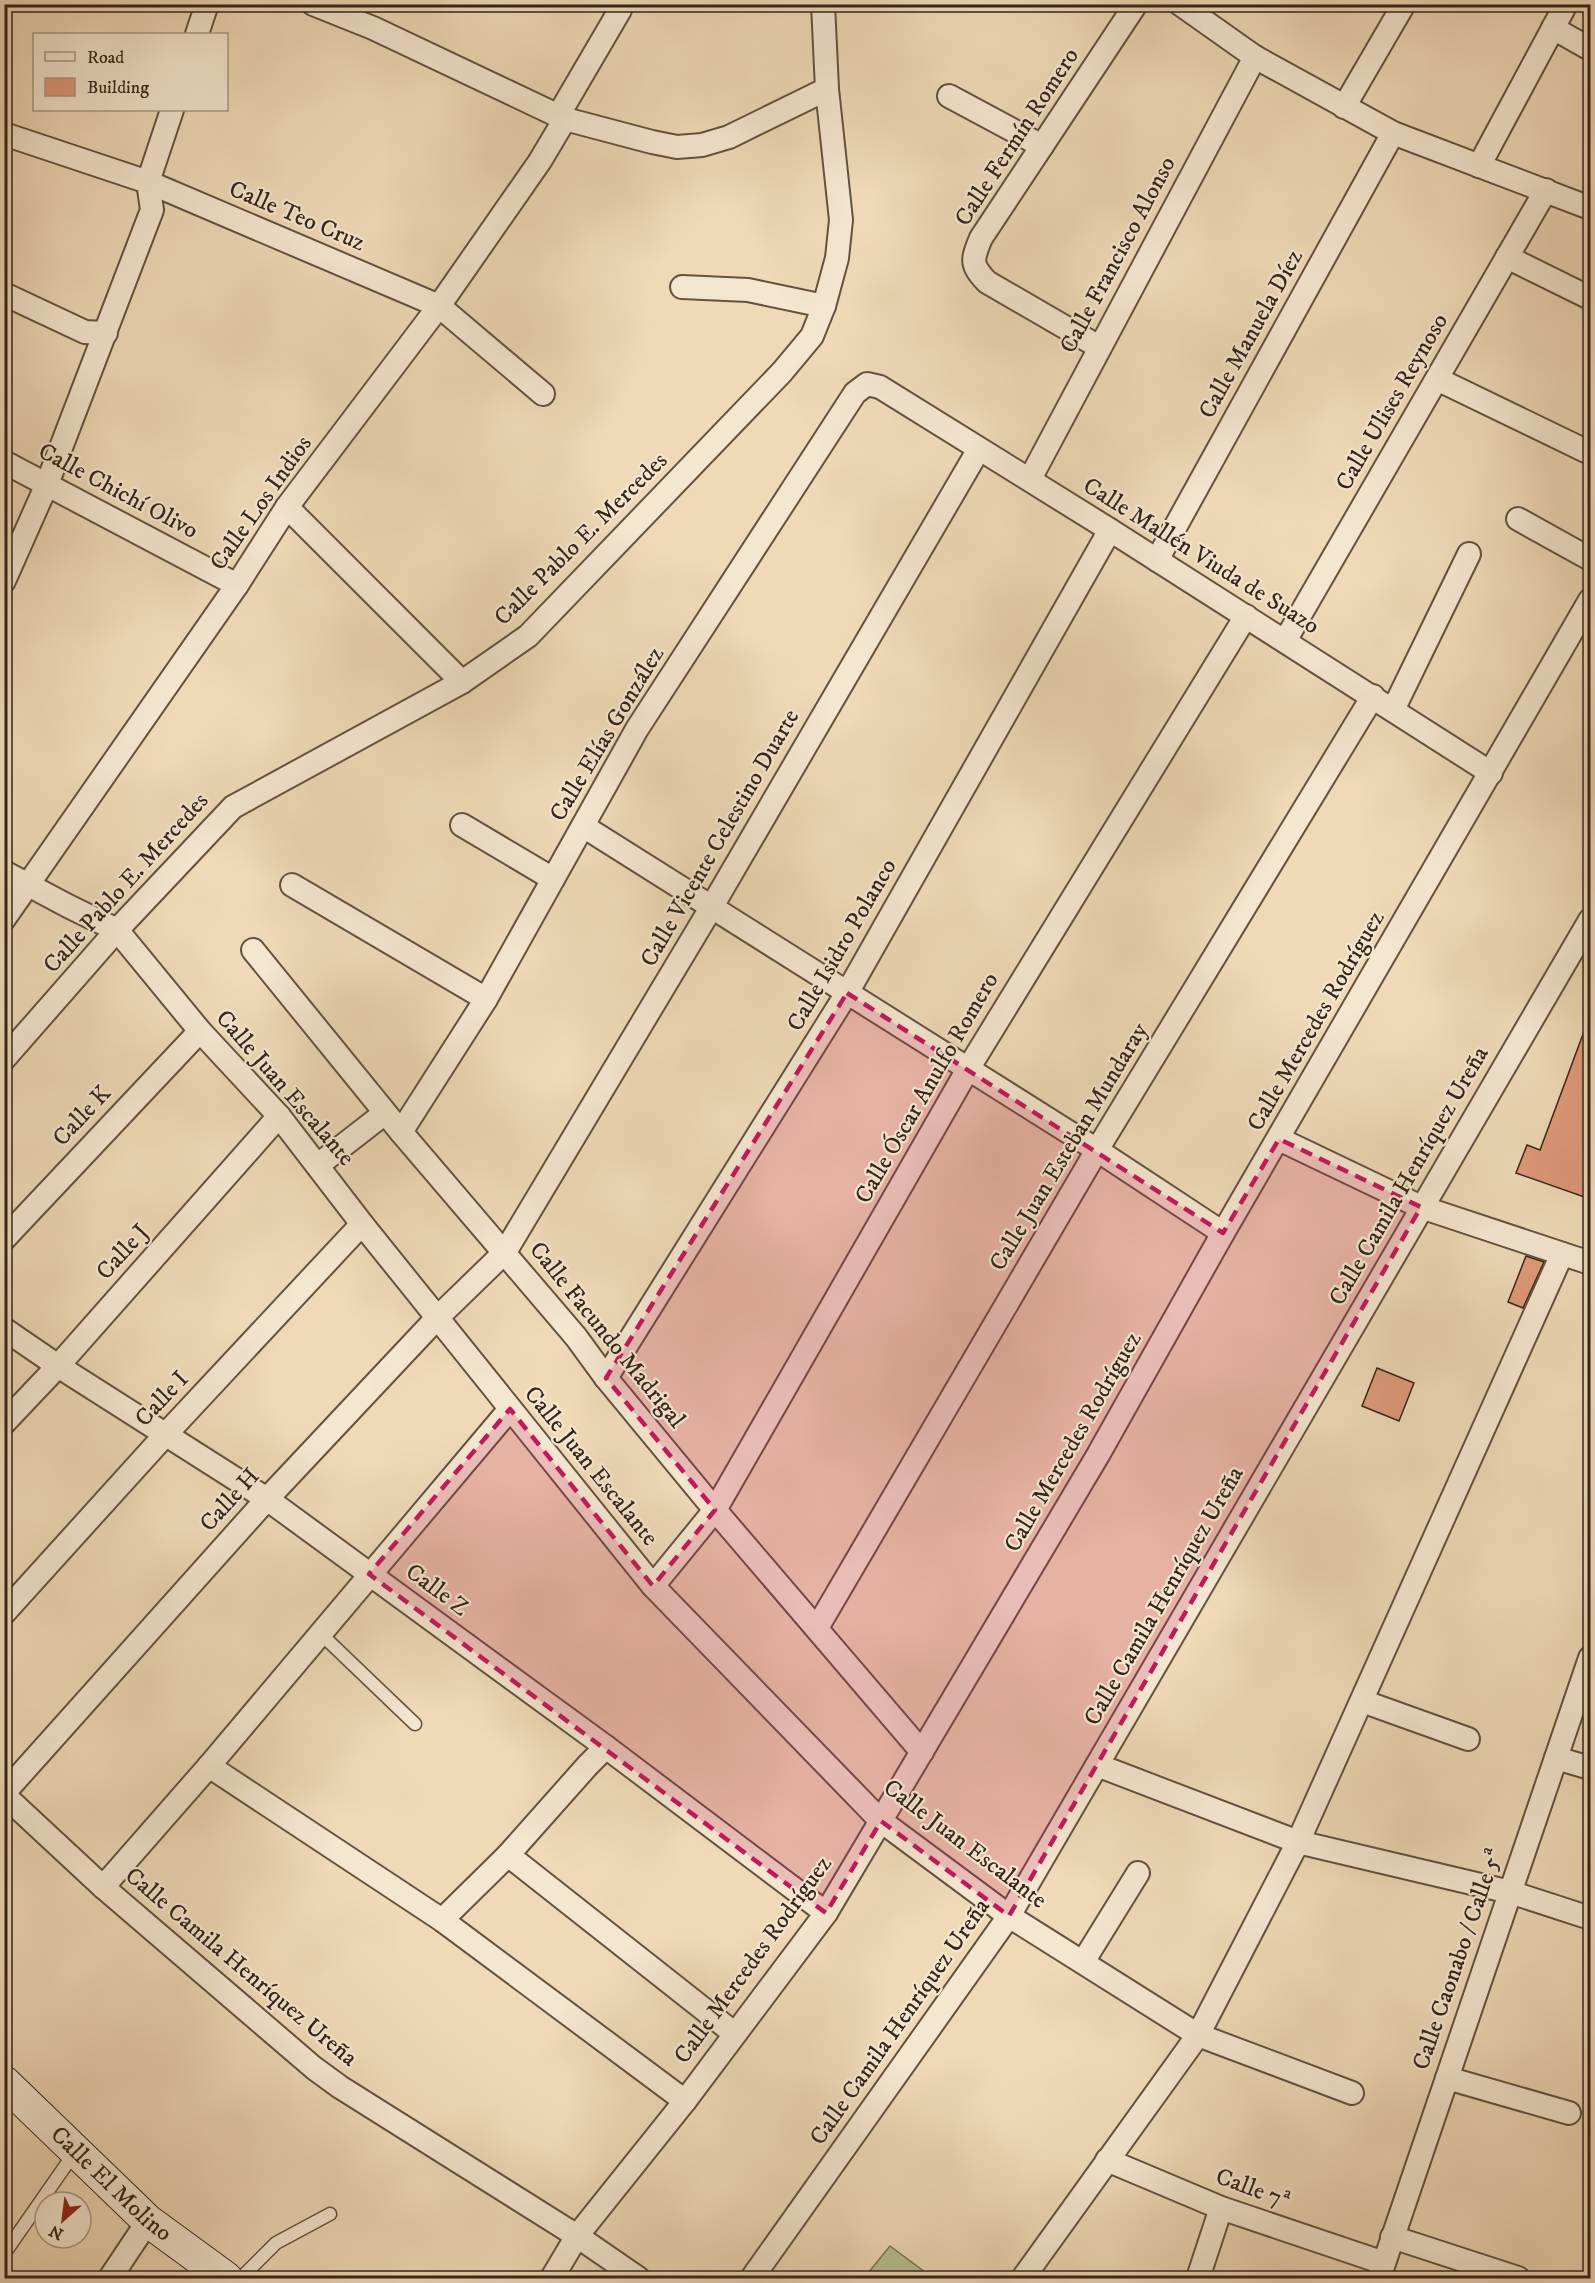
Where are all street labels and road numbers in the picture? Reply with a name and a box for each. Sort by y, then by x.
street label: Calle Fermín Romero [948,42,1086,232]
street label: Calle Francisco Alonso [1053,151,1183,359]
street label: Calle Teo Cruz [224,174,370,258]
street label: Calle Manuela Díez [1192,244,1310,424]
street label: Calle Ulises Reynoso [1329,308,1455,496]
street label: Calle Los Indios [203,430,319,576]
street label: Calle Chichí Olivo [33,436,203,546]
street label: Calle Pablo E. Mercedes [488,446,674,632]
street label: Calle Mallén Viuda de Suazo [1077,471,1325,641]
street label: Calle Elías González [543,641,671,827]
street label: Calle Vicente Celestino Duarte [634,704,806,972]
street label: Calle Pablo E. Mercedes [37,786,215,980]
street label: Calle Isidro Polanco [780,853,904,1037]
street label: Calle Mercedes Rodríguez [1241,905,1392,1137]
street label: Calle Óscar Anulfo Romero [848,967,1006,1209]
street label: Calle Juan Escalante [209,1004,361,1172]
street label: Calle Juan Esteban Mundaray [983,1017,1155,1276]
street label: Calle Camila Henríquez Ureña [1322,1040,1496,1311]
street label: Calle K [46,1079,118,1153]
street label: Calle J [90,1218,156,1286]
street label: Calle Facundo Madrigal [523,1236,692,1435]
street label: Calle Mercedes Rodríguez [998,1326,1149,1558]
street label: Calle I [129,1365,195,1433]
street label: Calle Juan Escalante [517,1380,665,1552]
street label: Calle Camila Henríquez Ureña [1077,1460,1251,1731]
street label: Calle H [194,1462,266,1538]
street label: Calle Z [399,1557,475,1623]
street label: Calle Juan Escalante [877,1773,1053,1915]
street label: Calle Caonabo / Calle 5ª [1406,1844,1510,2074]
street label: Calle Mercedes Rodríguez [668,1850,839,2070]
street label: Calle Camila Henríquez Ureña [119,1861,364,2074]
street label: Calle Camila Henríquez Ureña [803,1892,997,2151]
street label: Calle El Molino [44,2120,178,2248]
street label: Calle 7ª [1211,2162,1295,2216]

